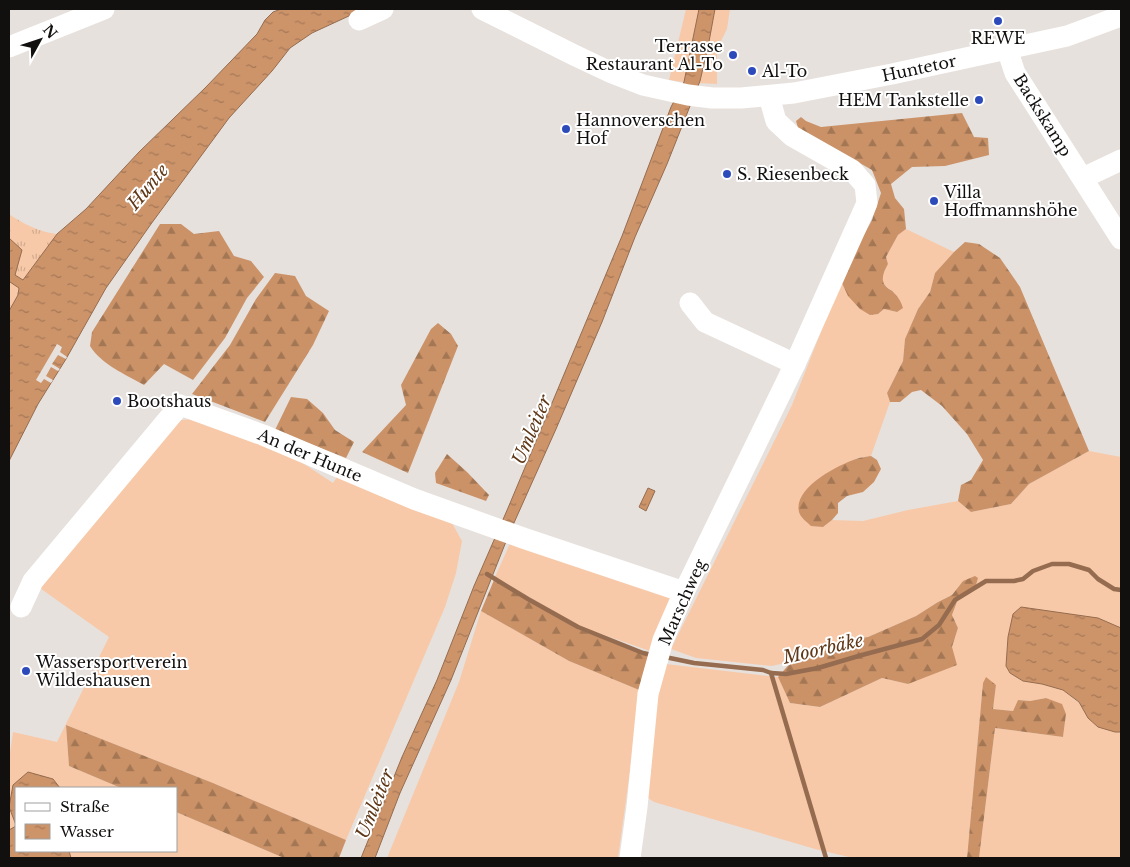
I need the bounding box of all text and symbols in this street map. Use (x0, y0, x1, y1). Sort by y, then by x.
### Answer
north arrow (15, 15, 65, 65)
marker: REWE (992, 15, 1004, 27)
text: N (39, 21, 61, 42)
place label: REWE (971, 28, 1025, 48)
place label: Terrasse Restaurant Al-To (586, 36, 723, 74)
marker: Terrasse Restaurant Al-To (727, 49, 739, 61)
street label: Huntetor (880, 50, 958, 86)
place label: Al-To (761, 61, 807, 81)
marker: Al-To (746, 65, 758, 77)
street label: Backskamp (1010, 70, 1076, 160)
place label: HEM Tankstelle (838, 90, 969, 110)
marker: HEM Tankstelle (973, 94, 985, 106)
place label: Hannoverschen Hof (576, 110, 705, 148)
marker: Hannoverschen Hof (560, 123, 572, 135)
water label: Hunte (122, 160, 173, 215)
place label: S. Riesenbeck (737, 164, 849, 184)
marker: S. Riesenbeck (721, 168, 733, 180)
place label: Villa Hoffmannshöhe (943, 182, 1078, 220)
marker: Villa Hoffmannshöhe (928, 195, 940, 207)
place label: Bootshaus (127, 391, 211, 411)
water label: Umleiter (508, 391, 557, 468)
marker: Bootshaus (111, 395, 123, 407)
street label: An der Hunte (254, 424, 365, 486)
street label: Marschweg (654, 555, 710, 648)
water label: Moorbäke (780, 629, 865, 669)
place label: Wassersportverein Wildeshausen (35, 652, 188, 690)
marker: Wassersportverein Wildeshausen (20, 665, 32, 677)
water label: Umleiter (351, 765, 399, 842)
legend (15, 787, 178, 852)
text: Straße (60, 797, 110, 816)
text: Wasser (59, 822, 115, 841)

